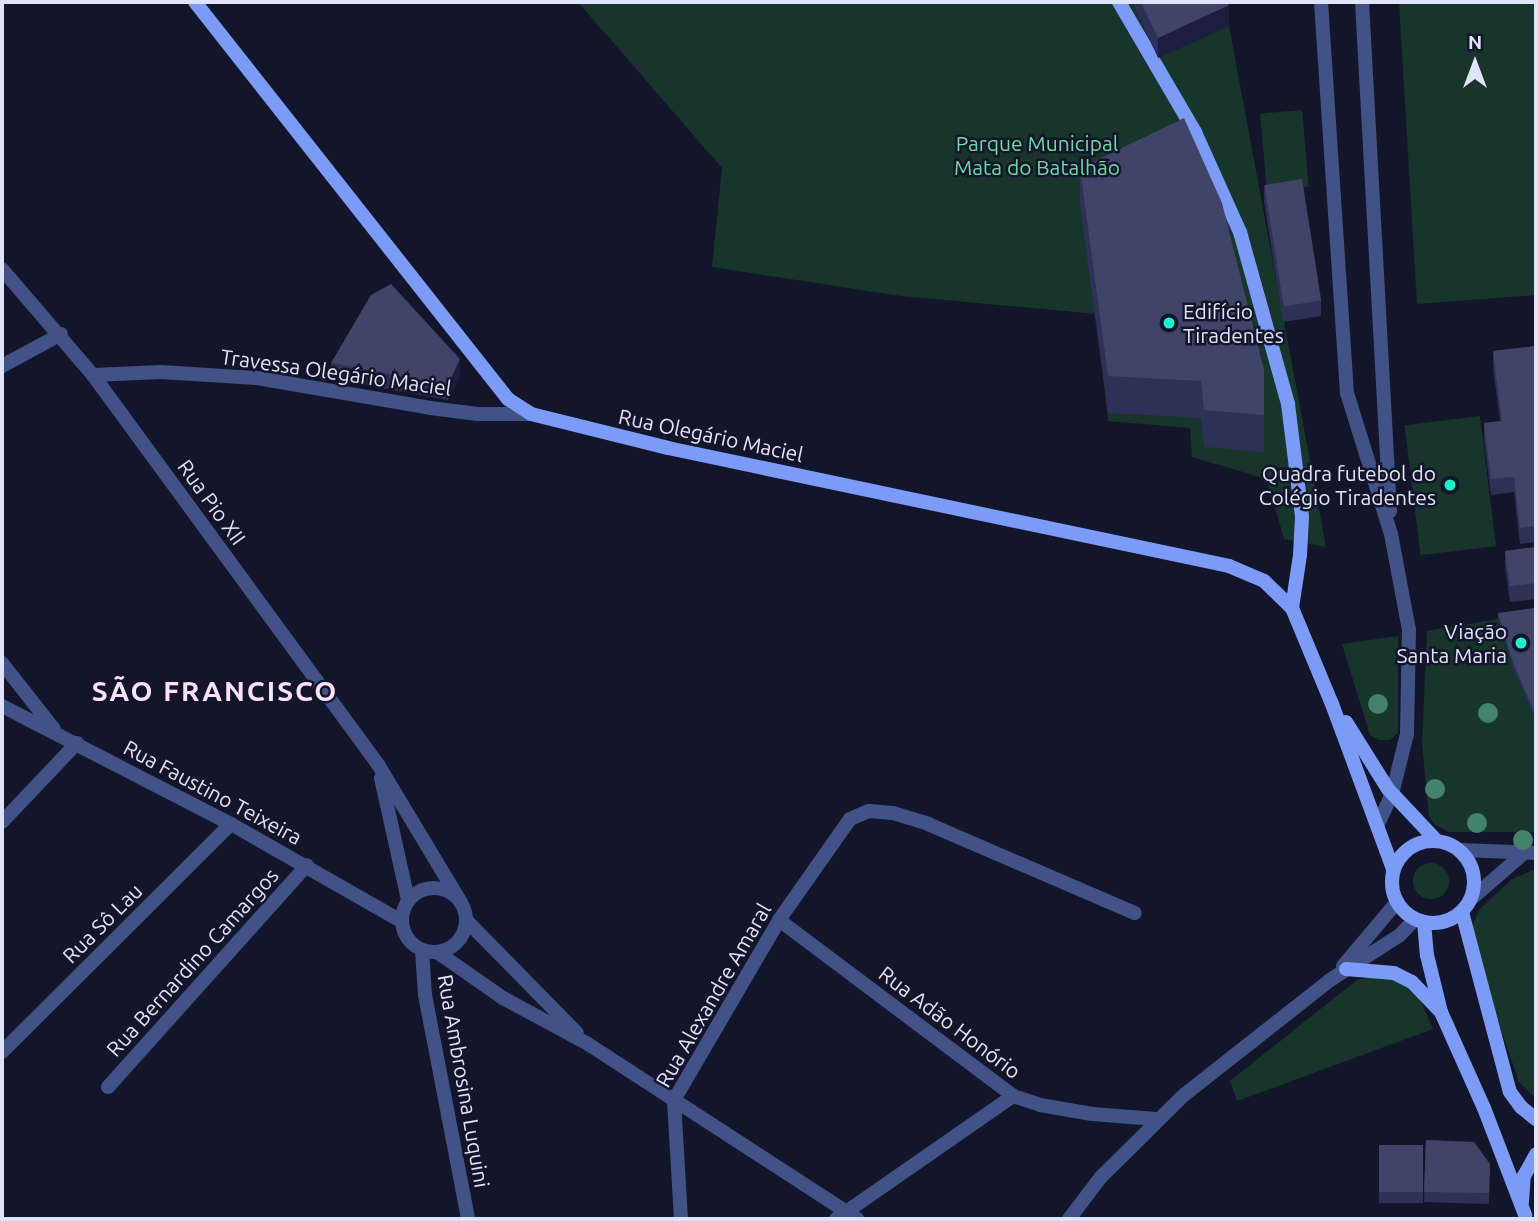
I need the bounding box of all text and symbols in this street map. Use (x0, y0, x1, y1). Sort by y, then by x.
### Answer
north arrow (1440, 28, 1510, 98)
text: N (1468, 31, 1482, 53)
park label: Parque Municipal Mata do Batalhão (954, 130, 1120, 180)
place label: Edifício Tiradentes (1183, 298, 1284, 348)
marker: Edifício Tiradentes (1161, 315, 1177, 331)
street label: Travessa Olegário Maciel (219, 343, 453, 401)
street label: Rua Olegário Maciel (616, 403, 806, 467)
street label: Rua Pio XII (173, 454, 251, 550)
place label: Quadra futebol do Colégio Tiradentes (1259, 460, 1436, 510)
marker: Quadra futebol do Colégio Tiradentes (1442, 477, 1458, 493)
place label: Viação Santa Maria (1396, 618, 1507, 668)
marker: Viação Santa Maria (1513, 635, 1529, 651)
district label: SÃO FRANCISCO (93, 674, 337, 708)
street label: Rua Faustino Teixeira (119, 734, 307, 850)
street label: Rua Bernardino Camargos (101, 863, 283, 1061)
street label: Rua Sô Lau (57, 878, 147, 968)
street label: Rua Alexandre Amaral (650, 899, 776, 1091)
street label: Rua Adão Honório (874, 960, 1026, 1084)
street label: Rua Ambrosina Luquini (433, 972, 495, 1190)

